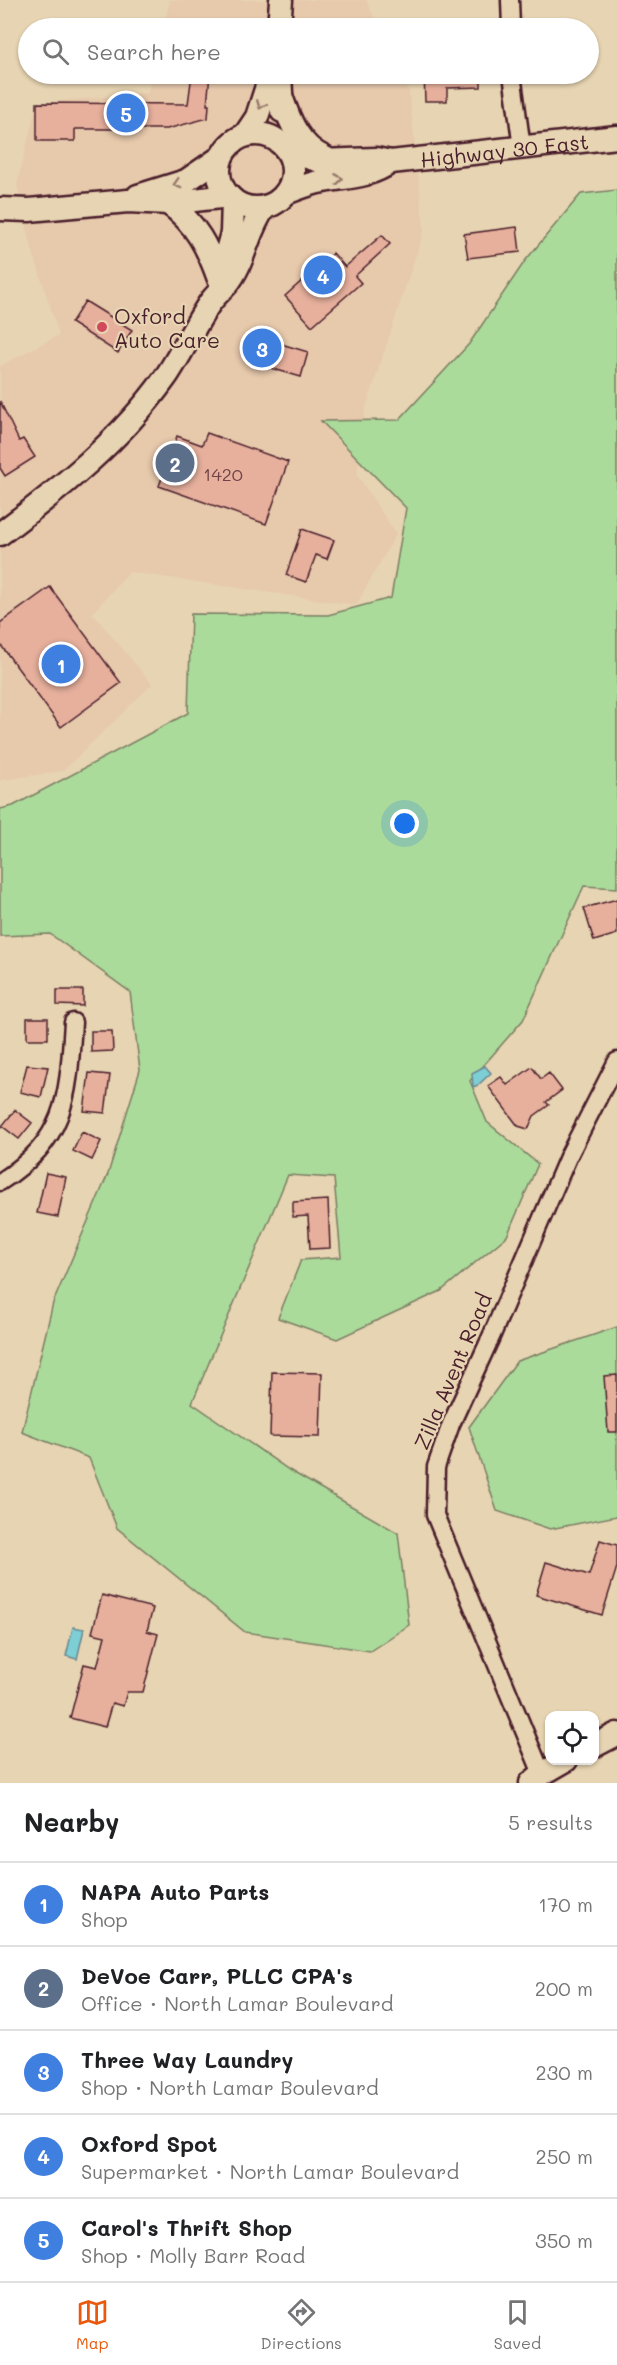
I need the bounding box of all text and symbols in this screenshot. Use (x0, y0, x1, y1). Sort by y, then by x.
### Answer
search box (18, 18, 599, 84)
icon: search (39, 35, 72, 68)
text: Search here (87, 37, 221, 66)
pin: 5 (106, 90, 146, 136)
one-way arrow (256, 99, 268, 110)
street label: Highway 30 East (419, 127, 590, 172)
one-way arrow (335, 173, 344, 186)
one-way arrow (172, 177, 183, 189)
pin: 4 (304, 252, 342, 298)
place label: Oxford Auto Care (114, 302, 220, 353)
marker: Oxford Auto Care (95, 320, 109, 334)
pin: 3 (242, 326, 282, 370)
pin: 2 (156, 440, 195, 486)
house number: 1420 (203, 462, 243, 486)
pin: 1 (42, 642, 80, 686)
your location (390, 809, 419, 838)
street label: Zilla Avent Road (407, 1289, 497, 1453)
map controls (545, 1711, 599, 1765)
button: locate (545, 1711, 599, 1765)
text: Nearby (24, 1805, 119, 1839)
text: 5 results (508, 1809, 593, 1835)
text: NAPA Auto Parts (81, 1877, 269, 1906)
text: 1 (39, 1891, 48, 1917)
text: 170 m (538, 1891, 593, 1917)
text: Shop (81, 1906, 128, 1932)
text: DeVoe Carr, PLLC CPA's (81, 1961, 353, 1990)
text: 2 (38, 1975, 49, 2001)
text: 200 m (535, 1975, 593, 2001)
text: Office · North Lamar Boulevard (81, 1990, 394, 2016)
text: Three Way Laundry (81, 2045, 293, 2074)
text: 3 (38, 2059, 50, 2085)
text: 230 m (535, 2059, 593, 2085)
text: Shop · North Lamar Boulevard (81, 2074, 379, 2100)
text: Oxford Spot (81, 2129, 217, 2158)
text: 4 (37, 2143, 50, 2169)
text: 250 m (536, 2143, 593, 2169)
text: Supermarket · North Lamar Boulevard (81, 2158, 459, 2184)
text: Carol's Thrift Shop (81, 2213, 292, 2242)
text: 5 (38, 2227, 49, 2253)
text: 350 m (535, 2227, 593, 2253)
text: Shop · Molly Barr Road (81, 2242, 305, 2268)
tab: Map (76, 2296, 109, 2353)
tab: Directions (261, 2296, 342, 2353)
tab: Saved (494, 2296, 541, 2353)

